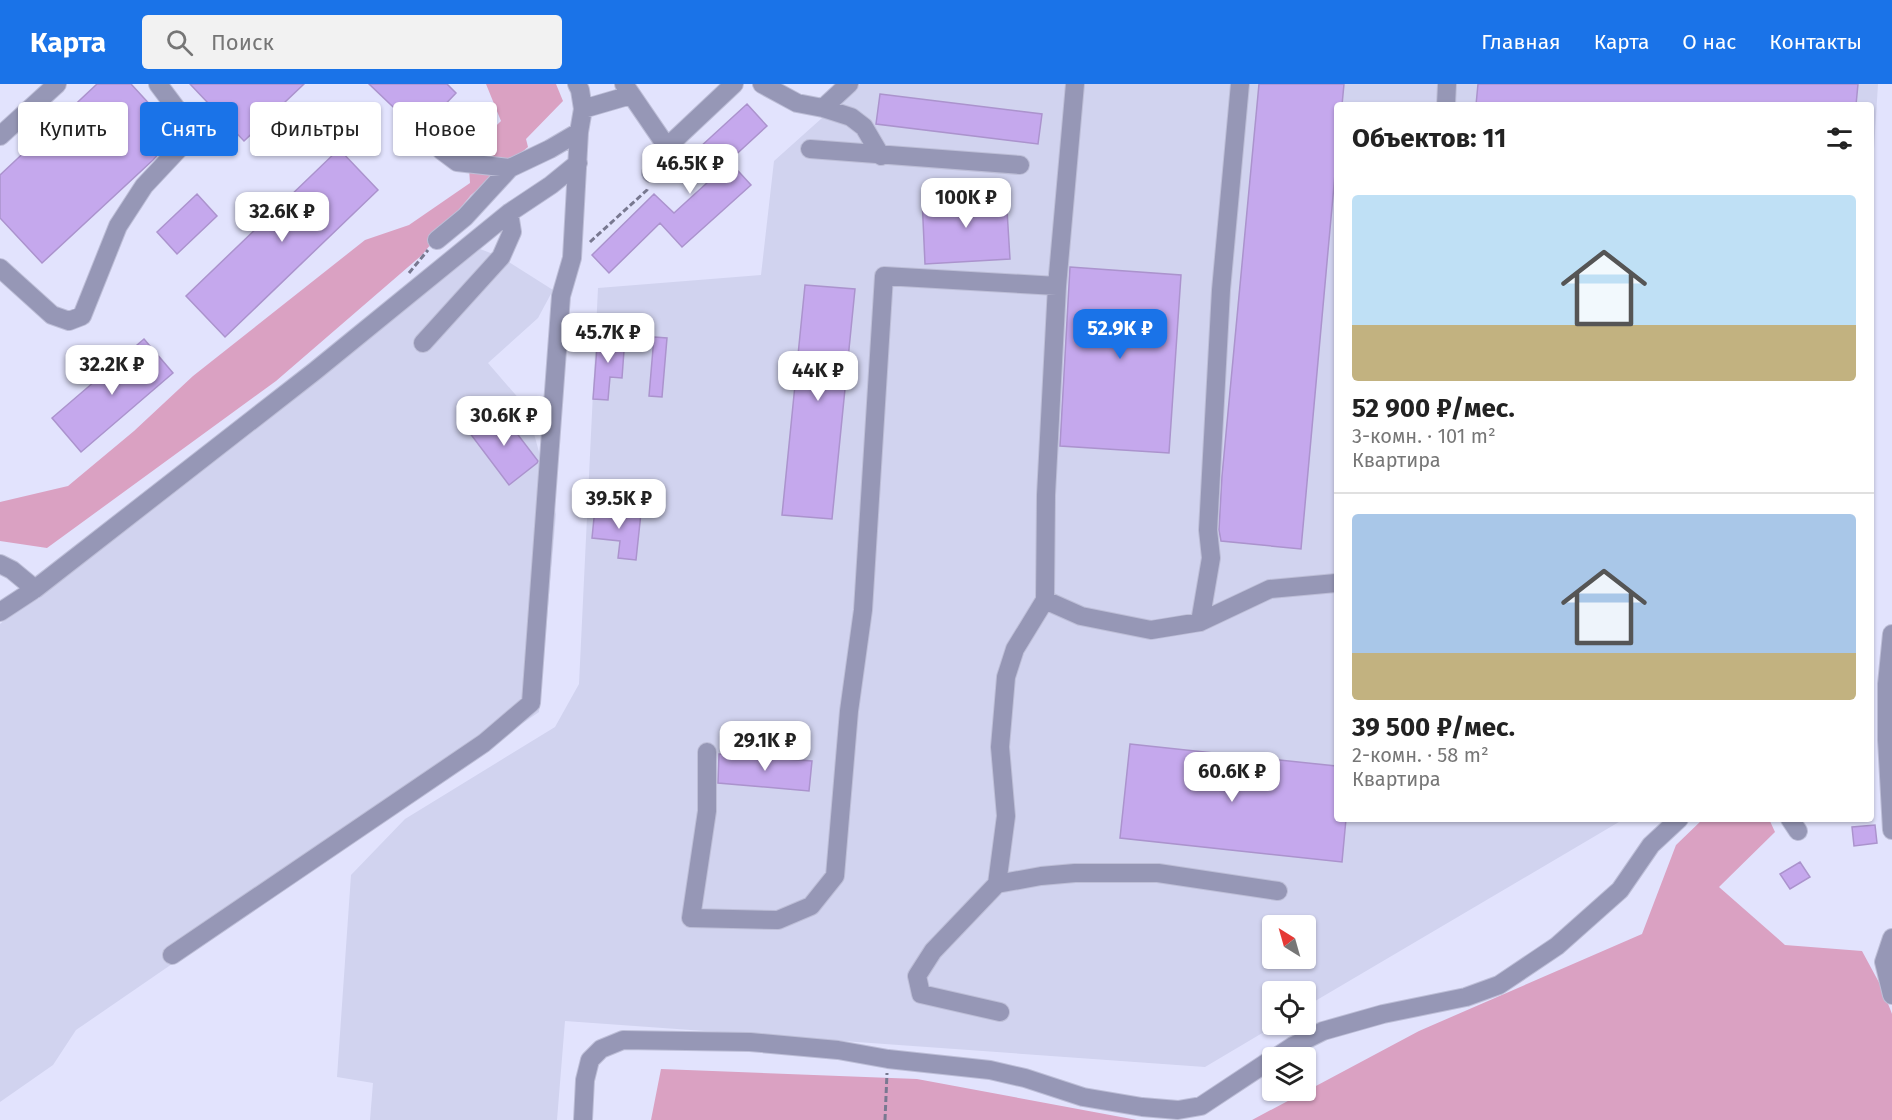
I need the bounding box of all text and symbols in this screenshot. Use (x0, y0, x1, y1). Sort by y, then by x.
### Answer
search box (142, 15, 562, 69)
text: Карта (30, 26, 106, 59)
icon: search (163, 26, 196, 59)
text: Поиск (211, 29, 274, 56)
text: Главная (1481, 29, 1561, 55)
text: Карта (1594, 29, 1649, 55)
text: О нас (1682, 29, 1736, 55)
text: Контакты (1769, 29, 1862, 55)
chip: Купить (18, 102, 128, 156)
chip: Снять (140, 102, 238, 156)
chip: Фильтры (250, 102, 381, 156)
chip: Новое (393, 102, 497, 156)
icon: filters (1823, 122, 1856, 155)
text: Объектов: 11 (1352, 123, 1506, 154)
pin: 46.5K ₽ (635, 144, 745, 195)
text: 46.5K ₽ (656, 151, 724, 175)
pin: 100K ₽ (917, 178, 1015, 229)
text: 100K ₽ (935, 185, 997, 209)
pin: 32.6K ₽ (227, 192, 337, 243)
text: 32.6K ₽ (249, 199, 315, 223)
icon: home (1550, 234, 1658, 342)
pin: 52.9K ₽ (1065, 309, 1175, 360)
pin: 45.7K ₽ (553, 313, 663, 364)
text: 52.9K ₽ (1087, 316, 1153, 340)
text: 45.7K ₽ (575, 320, 641, 344)
pin: 32.2K ₽ (57, 345, 167, 396)
pin: 44K ₽ (776, 351, 860, 402)
text: 32.2K ₽ (80, 352, 144, 376)
text: 44K ₽ (792, 358, 844, 382)
text: 52 900 ₽/мес. (1352, 393, 1515, 424)
pin: 30.6K ₽ (449, 396, 559, 447)
text: 30.6K ₽ (470, 403, 538, 427)
text: 3-комн. · 101 m² (1352, 424, 1496, 448)
text: Квартира (1352, 448, 1441, 472)
pin: 39.5K ₽ (564, 479, 674, 530)
text: 39.5K ₽ (586, 486, 652, 510)
icon: home (1550, 553, 1658, 661)
text: 39 500 ₽/мес. (1352, 712, 1515, 743)
pin: 29.1K ₽ (710, 721, 820, 772)
text: 29.1K ₽ (734, 728, 796, 752)
text: 2-комн. · 58 m² (1352, 743, 1489, 767)
pin: 60.6K ₽ (1177, 752, 1287, 803)
text: 60.6K ₽ (1198, 759, 1266, 783)
text: Квартира (1352, 767, 1441, 791)
north arrow (1262, 915, 1316, 969)
map controls (1262, 915, 1316, 1101)
button: locate (1262, 981, 1316, 1035)
button: layers (1262, 1047, 1316, 1101)

